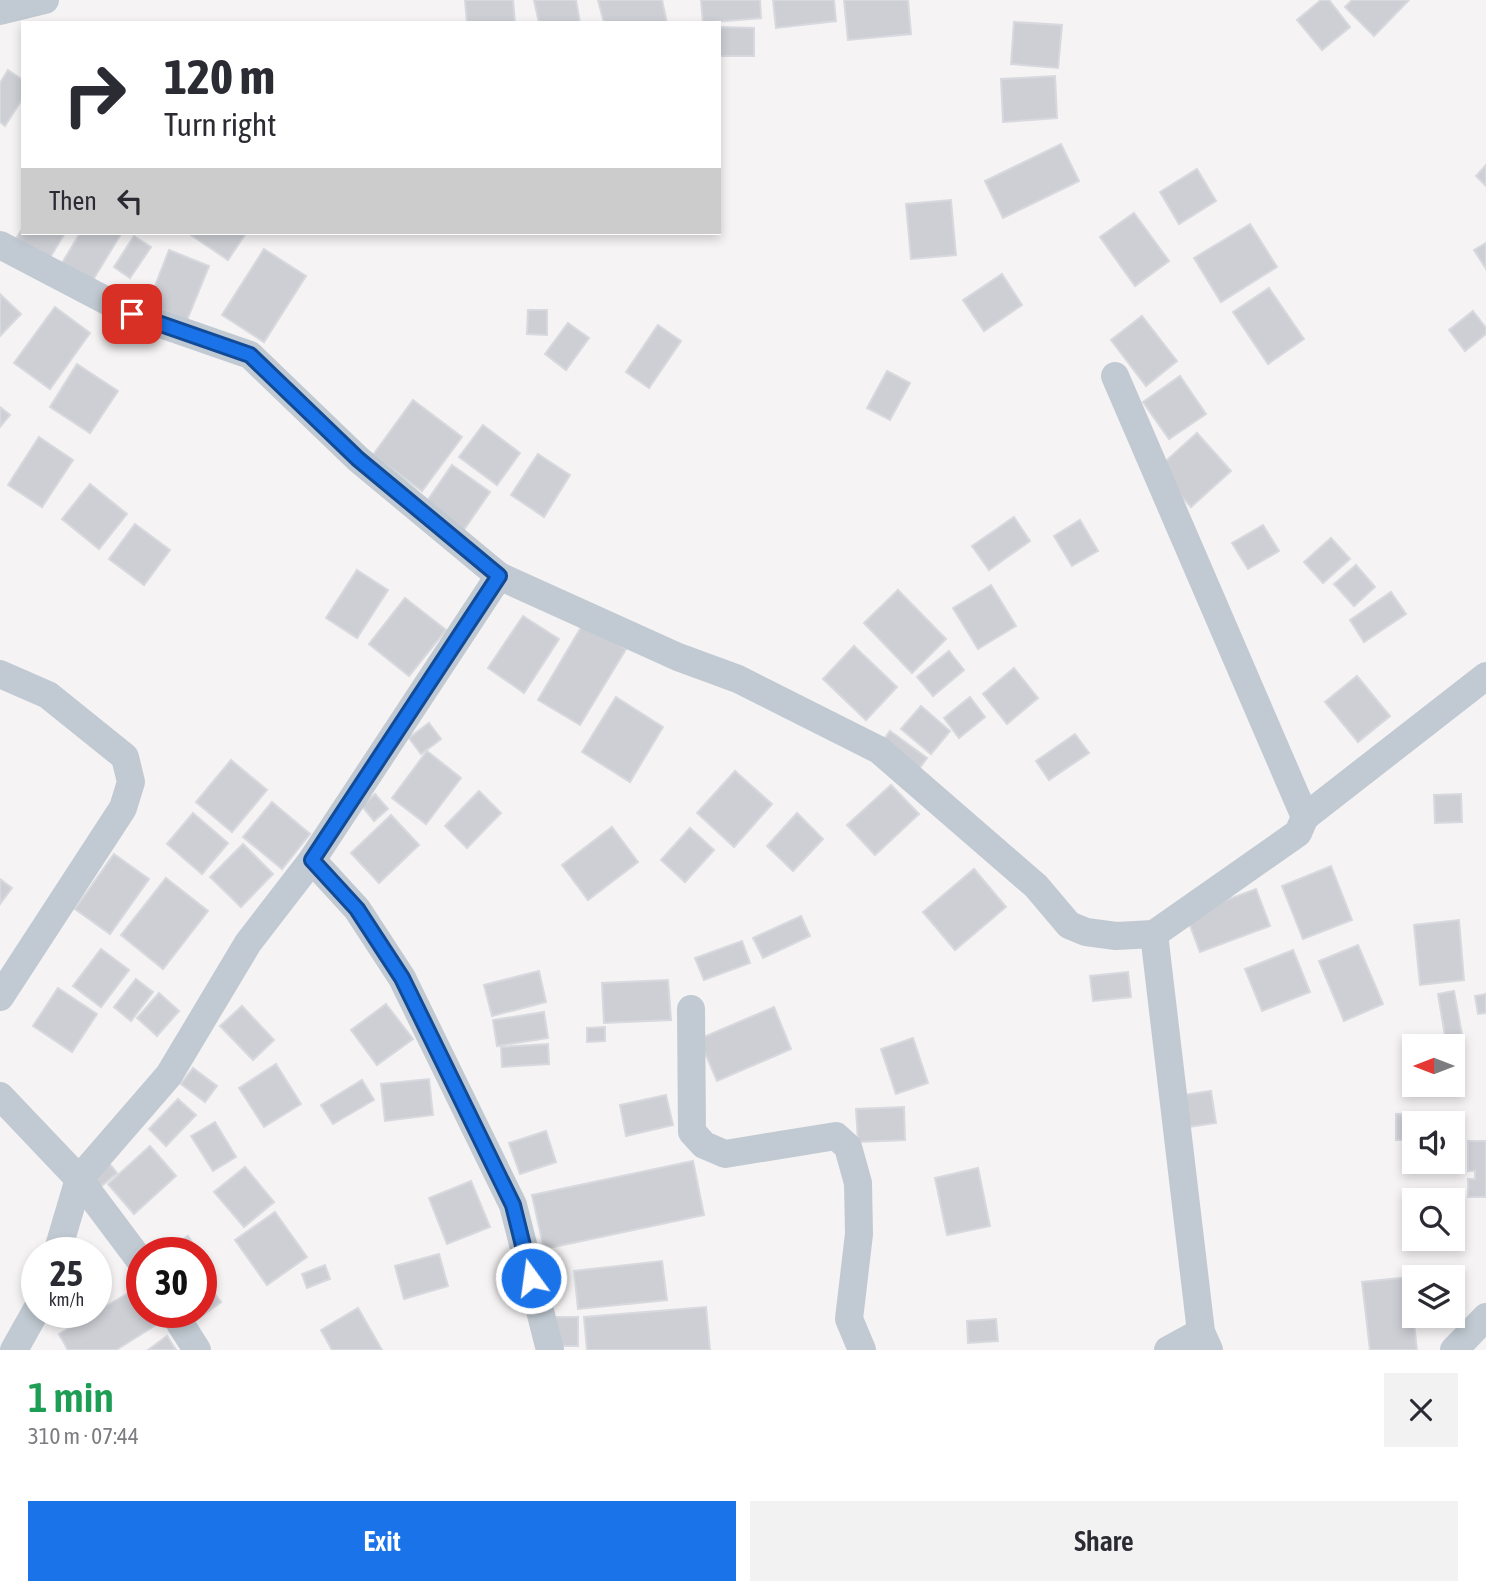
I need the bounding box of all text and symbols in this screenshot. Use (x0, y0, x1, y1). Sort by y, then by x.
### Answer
text: 120 m (164, 48, 275, 104)
icon: right (49, 49, 140, 140)
text: Turn right (164, 106, 277, 143)
icon: left (111, 182, 149, 220)
text: Then (49, 186, 97, 216)
pin (102, 284, 162, 344)
icon: arrive (113, 295, 151, 333)
north arrow (1402, 1034, 1465, 1097)
map controls (1402, 1034, 1465, 1328)
button: sound (1402, 1111, 1465, 1174)
button: search (1402, 1188, 1465, 1251)
speed limit sign: 30 (126, 1237, 217, 1328)
position arrow (494, 1241, 568, 1315)
text: 25 (50, 1253, 83, 1293)
button: layers (1402, 1265, 1465, 1328)
text: km/h (49, 1289, 84, 1310)
text: 1 min (28, 1373, 114, 1421)
button: close (1384, 1373, 1458, 1447)
text: 310 m · 07:44 (28, 1423, 139, 1449)
button: Exit (28, 1501, 736, 1581)
button: Share (750, 1501, 1458, 1581)

